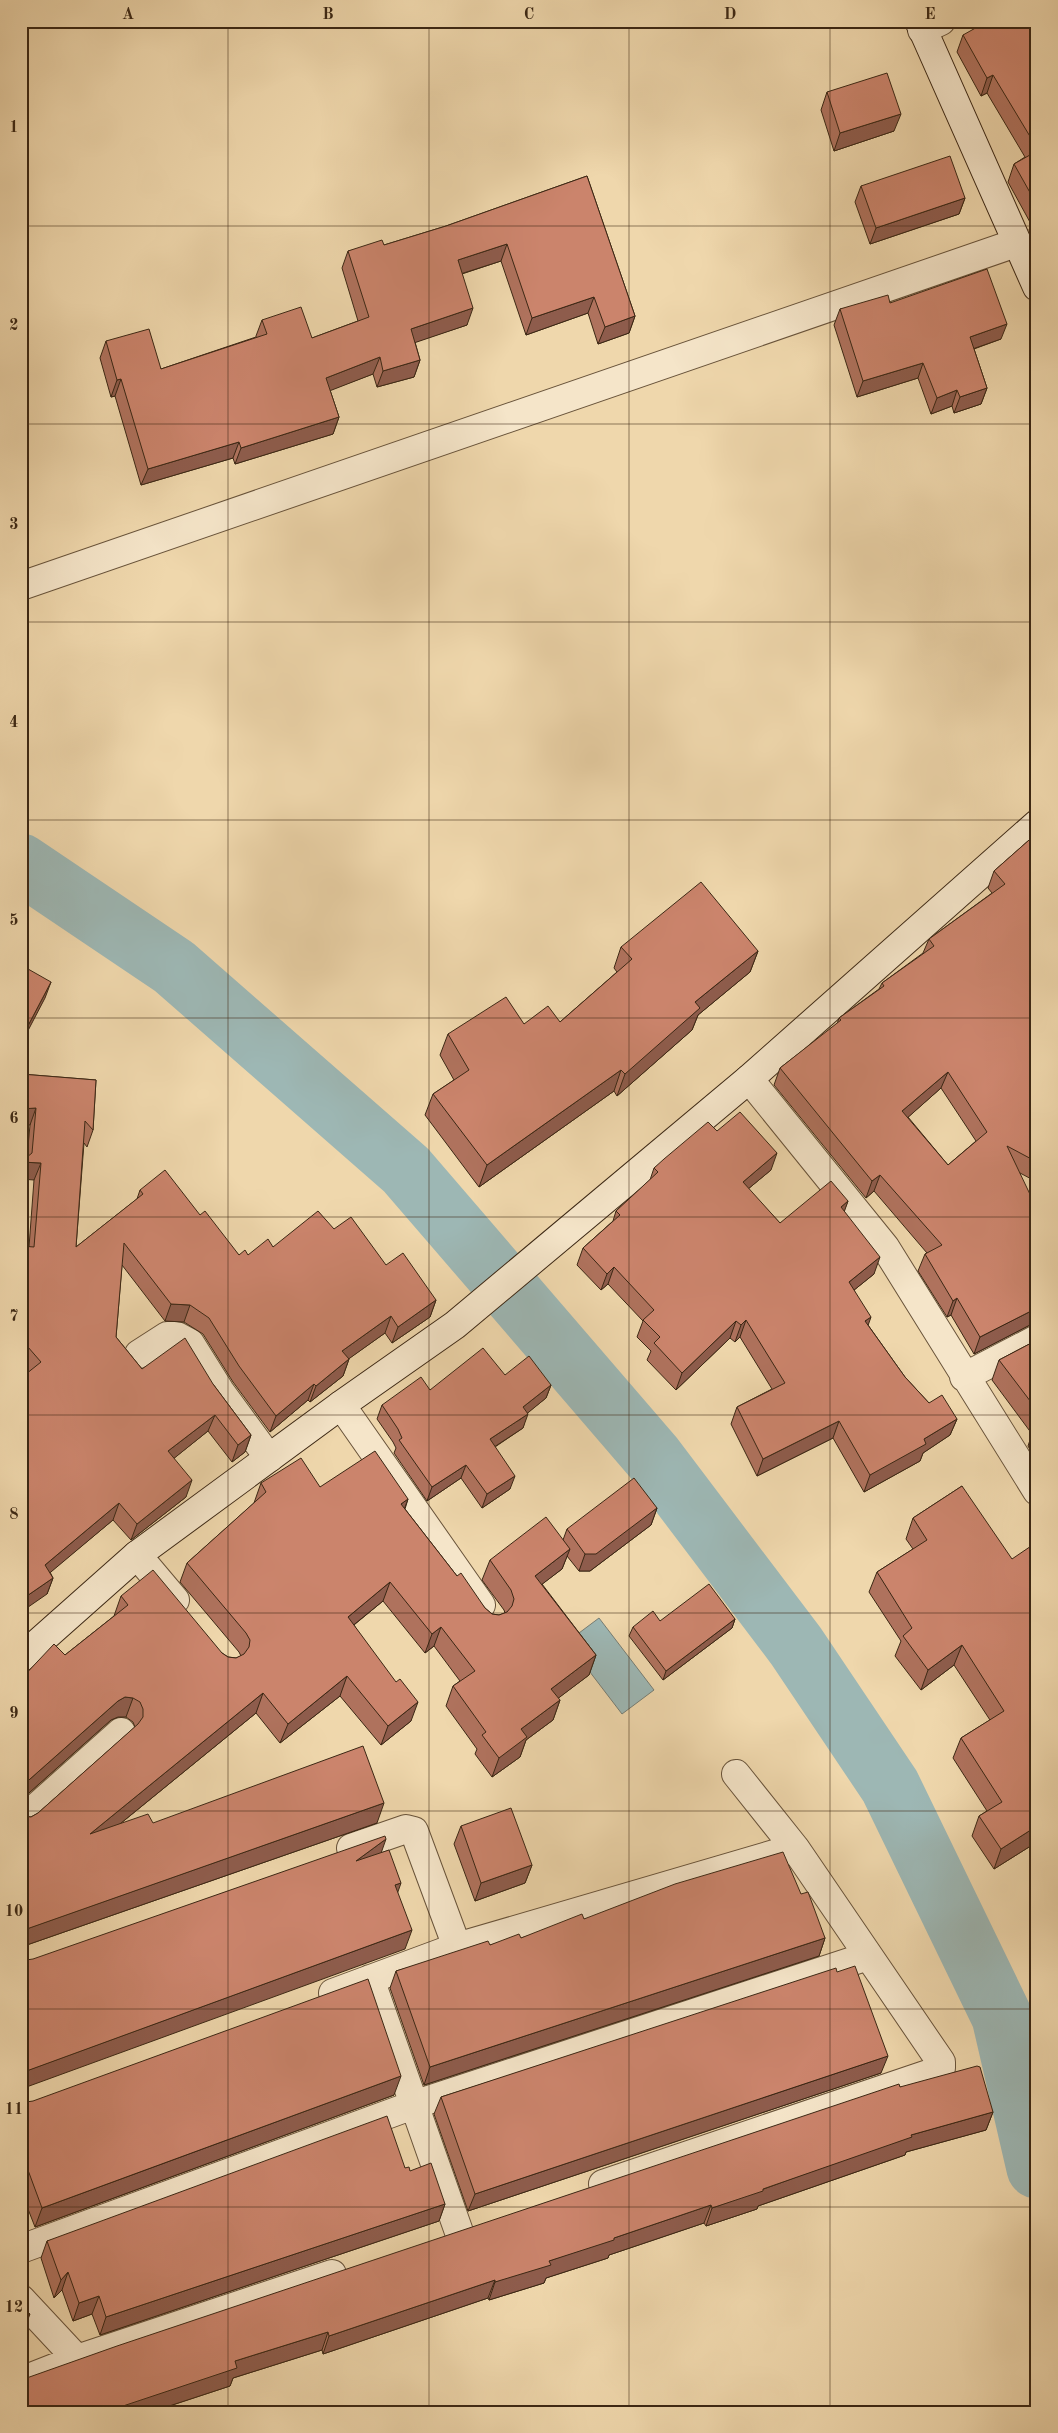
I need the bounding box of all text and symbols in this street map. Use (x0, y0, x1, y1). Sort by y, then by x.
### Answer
text: A (122, 7, 134, 23)
text: B (322, 7, 334, 23)
text: C (524, 7, 534, 23)
text: D (724, 7, 736, 23)
text: E (924, 7, 936, 23)
text: 1 (9, 120, 19, 136)
text: 2 (9, 318, 19, 334)
text: 3 (9, 517, 19, 533)
text: 4 (9, 715, 19, 731)
text: 5 (9, 913, 19, 929)
text: 6 (9, 1111, 19, 1127)
text: 7 (9, 1309, 19, 1325)
text: 8 (9, 1507, 19, 1523)
text: 9 (9, 1706, 19, 1722)
text: 10 (5, 1904, 23, 1920)
text: 11 (5, 2102, 23, 2118)
text: 12 (5, 2300, 23, 2316)

